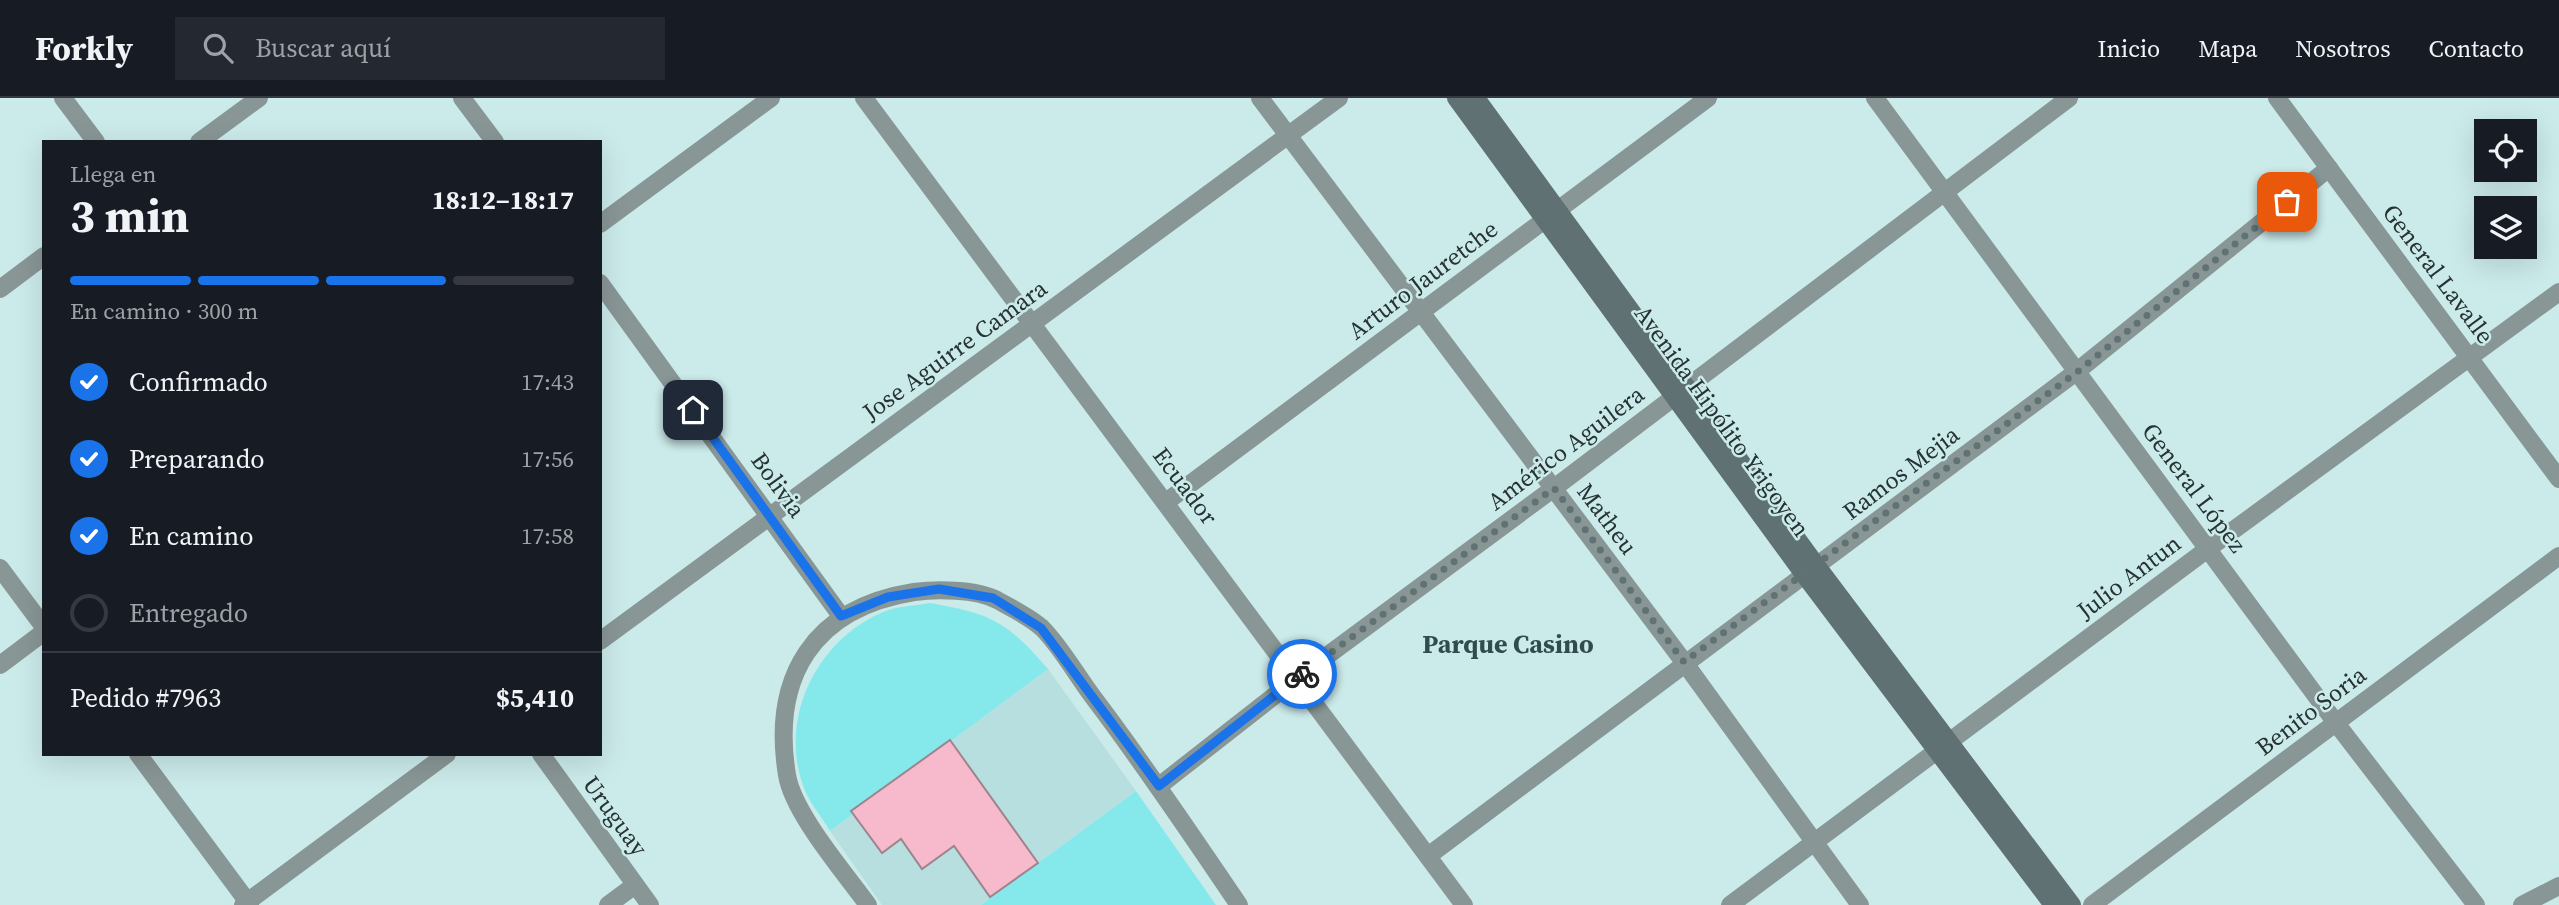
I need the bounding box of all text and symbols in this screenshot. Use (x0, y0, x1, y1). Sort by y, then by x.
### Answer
search box (175, 17, 665, 80)
text: Forkly (35, 26, 133, 71)
icon: search (199, 29, 237, 67)
text: Buscar aquí (255, 30, 391, 66)
text: Inicio (2098, 32, 2160, 65)
text: Mapa (2198, 32, 2257, 65)
text: Nosotros (2295, 32, 2391, 65)
text: Contacto (2429, 32, 2524, 65)
map controls (2474, 119, 2537, 259)
button: locate (2474, 119, 2537, 182)
text: Llega en (70, 158, 156, 190)
pin (2257, 172, 2317, 232)
text: 18:12–18:17 (432, 182, 574, 218)
icon: bag (2268, 183, 2306, 221)
text: 3 min (70, 184, 189, 247)
button: layers (2474, 196, 2537, 259)
street label: General Lavalle (2375, 197, 2502, 350)
street label: Arturo Jauretche (1341, 212, 1504, 347)
street label: Jose Aguirre Camara (855, 271, 1054, 428)
text: En camino · 300 m (70, 295, 258, 327)
street label: Avenida Hipólito Yrigoyen (1627, 298, 1818, 543)
icon: check (70, 363, 108, 401)
text: Confirmado (129, 364, 268, 400)
text: 17:43 (521, 366, 574, 398)
street label: Américo Aguilera (1480, 377, 1652, 518)
pin (663, 380, 723, 440)
icon: home (674, 391, 712, 429)
street label: General López (2135, 416, 2254, 559)
street label: Ramos Mejia (1836, 417, 1966, 527)
icon: check (70, 440, 108, 478)
street label: Ecuador (1145, 440, 1225, 531)
text: Preparando (129, 441, 265, 477)
text: 17:56 (521, 443, 574, 475)
street label: Bolivia (743, 445, 814, 525)
street label: Matheu (1570, 476, 1645, 561)
icon: check (70, 517, 108, 555)
text: En camino (129, 518, 254, 554)
text: 17:58 (521, 520, 574, 552)
street label: Julio Antun (2069, 527, 2187, 627)
text: Entregado (129, 595, 248, 631)
district label: Parque Casino (1422, 626, 1594, 662)
courier (1267, 639, 1337, 709)
icon: bike (1283, 655, 1321, 693)
street label: Benito Soria (2249, 658, 2373, 763)
text: Pedido #7963 (70, 680, 221, 716)
text: $5,410 (496, 680, 574, 716)
street label: Uruguay (575, 769, 656, 863)

